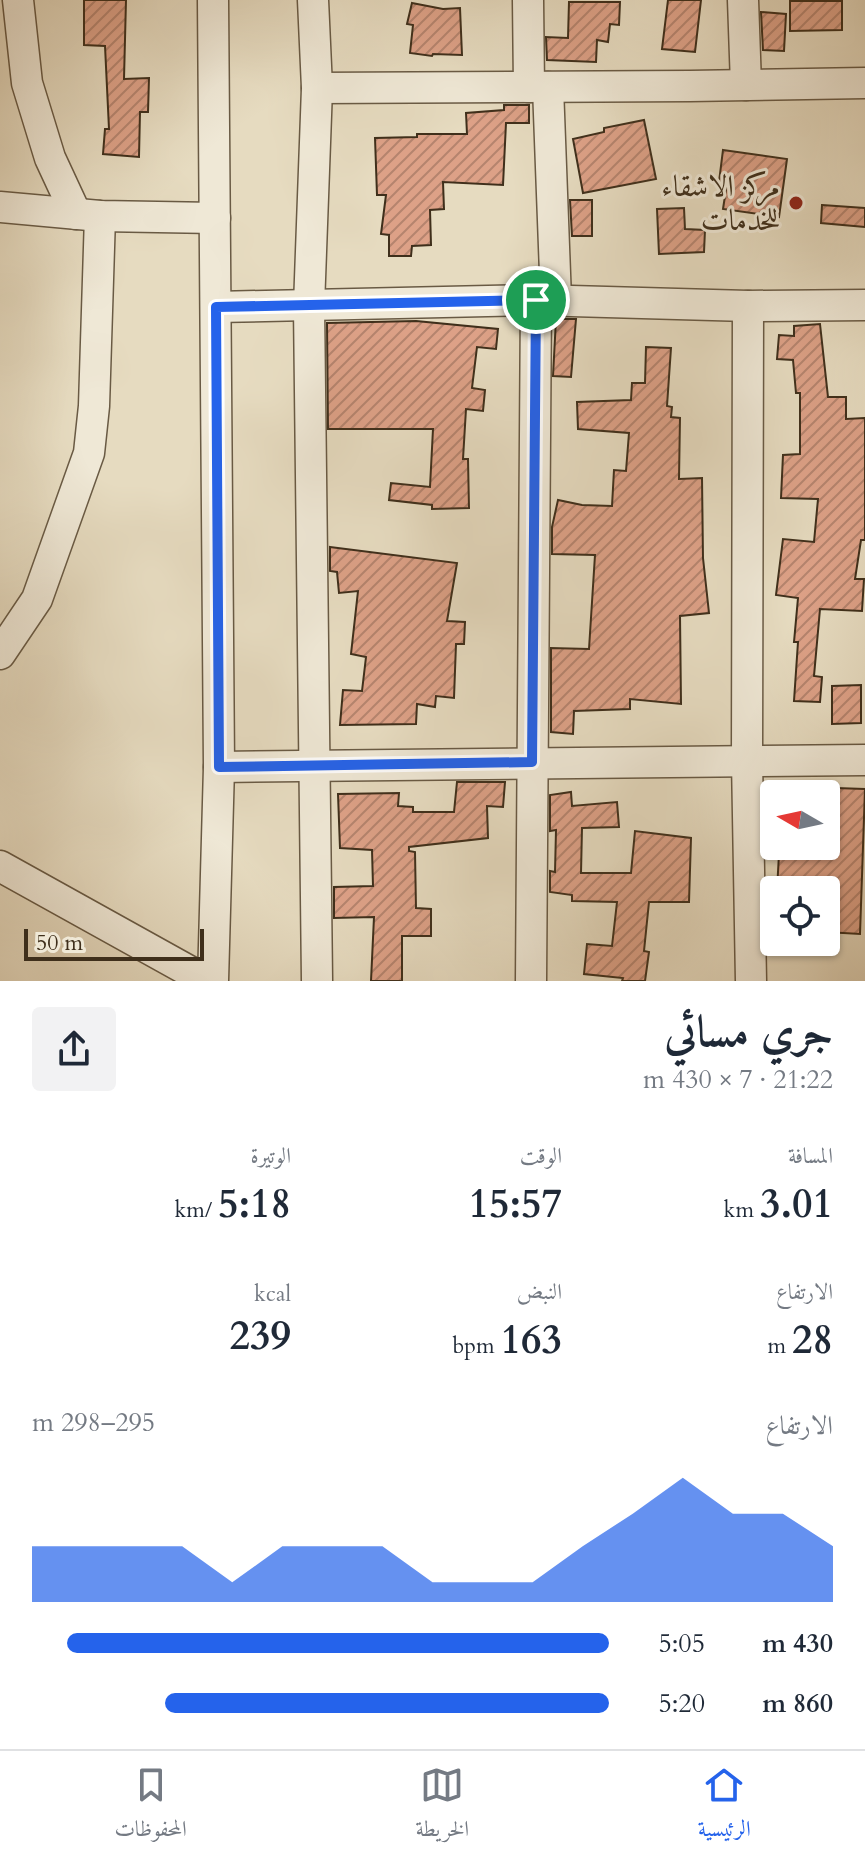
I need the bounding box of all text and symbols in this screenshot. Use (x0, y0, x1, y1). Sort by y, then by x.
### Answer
place label: مركز الاشقاء للخدمات (661, 166, 780, 241)
marker: مركز الاشقاء للخدمات (787, 194, 805, 212)
pin (502, 266, 570, 334)
icon: arrive (514, 278, 558, 322)
north arrow (760, 780, 840, 860)
map controls (760, 780, 840, 956)
button: locate (760, 876, 840, 956)
scale bar (24, 925, 204, 961)
text: 50 m (36, 928, 83, 958)
text: جري مسائي (664, 1002, 833, 1062)
button: share (32, 1007, 116, 1091)
text: 21:22 · 7 × 430 m (643, 1062, 833, 1097)
text: الوتيرة (250, 1141, 291, 1171)
text: الوقت (520, 1141, 562, 1171)
text: المسافة (788, 1141, 833, 1171)
text: 5:18 (218, 1177, 291, 1232)
text: 15:57 (468, 1177, 562, 1232)
text: 3.01 (760, 1177, 833, 1232)
text: /km (174, 1195, 218, 1225)
text: km (724, 1195, 760, 1225)
text: النبض (517, 1277, 562, 1307)
text: الارتفاع (776, 1277, 833, 1307)
text: kcal (254, 1279, 291, 1309)
text: 239 (230, 1309, 291, 1364)
text: 163 (501, 1313, 562, 1368)
text: 28 (792, 1313, 833, 1368)
text: bpm (452, 1331, 501, 1361)
text: m (767, 1331, 792, 1361)
text: 295–298 m (32, 1405, 155, 1440)
text: الارتفاع (766, 1408, 833, 1443)
text: 5:05 (658, 1626, 705, 1661)
text: 430 m (762, 1626, 833, 1661)
text: 5:20 (658, 1686, 705, 1721)
text: 860 m (762, 1686, 833, 1721)
tab: المحفوظات (114, 1763, 187, 1850)
tab: الخريطة (416, 1763, 469, 1850)
tab: الرئيسية (698, 1763, 751, 1850)

